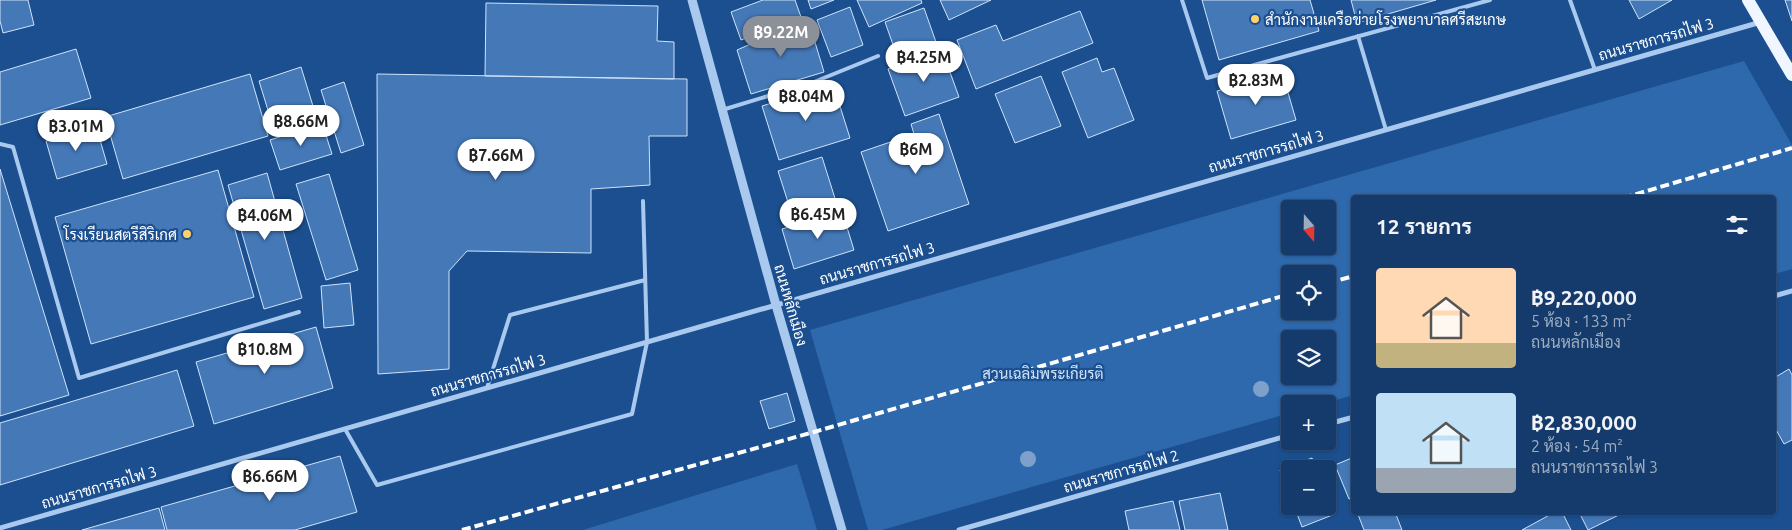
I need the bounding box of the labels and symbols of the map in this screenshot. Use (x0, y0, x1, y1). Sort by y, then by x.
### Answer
place label: สำนักงานเครือข่ายโรงพยาบาลศรีสะเกษ (1265, 10, 1507, 28)
marker: สำนักงานเครือข่ายโรงพยาบาลศรีสะเกษ (1249, 13, 1261, 25)
street label: ถนนราชการรถไฟ 3 (1596, 13, 1716, 64)
pin: ฿9.22M (740, 15, 822, 58)
pin: ฿4.25M (883, 41, 965, 83)
pin: ฿2.83M (1215, 64, 1297, 106)
pin: ฿8.04M (765, 80, 847, 122)
pin: ฿8.66M (260, 104, 342, 147)
pin: ฿3.01M (35, 110, 117, 152)
street label: ถนนราชการรถไฟ 3 (1206, 125, 1326, 176)
pin: ฿6M (892, 132, 940, 175)
pin: ฿7.66M (455, 138, 537, 181)
pin: ฿4.06M (224, 198, 306, 241)
pin: ฿6.45M (777, 198, 859, 240)
north arrow (1281, 200, 1336, 255)
place label: โรงเรียนสตรีสิริเกศ (63, 225, 177, 243)
marker: โรงเรียนสตรีสิริเกศ (181, 228, 193, 240)
street label: ถนนราชการรถไฟ 3 (817, 237, 937, 288)
street label: ถนนหลักเมือง (771, 262, 812, 348)
pin: ฿10.8M (224, 332, 306, 375)
street label: ถนนราชการรถไฟ 3 (428, 349, 548, 400)
park label: สวนเฉลิมพระเกียรติ (982, 364, 1104, 382)
street label: ถนนราชการรถไฟ 2 (1061, 445, 1181, 496)
pin: ฿6.66M (229, 460, 311, 502)
street label: ถนนราชการรถไฟ 3 (39, 461, 159, 512)

